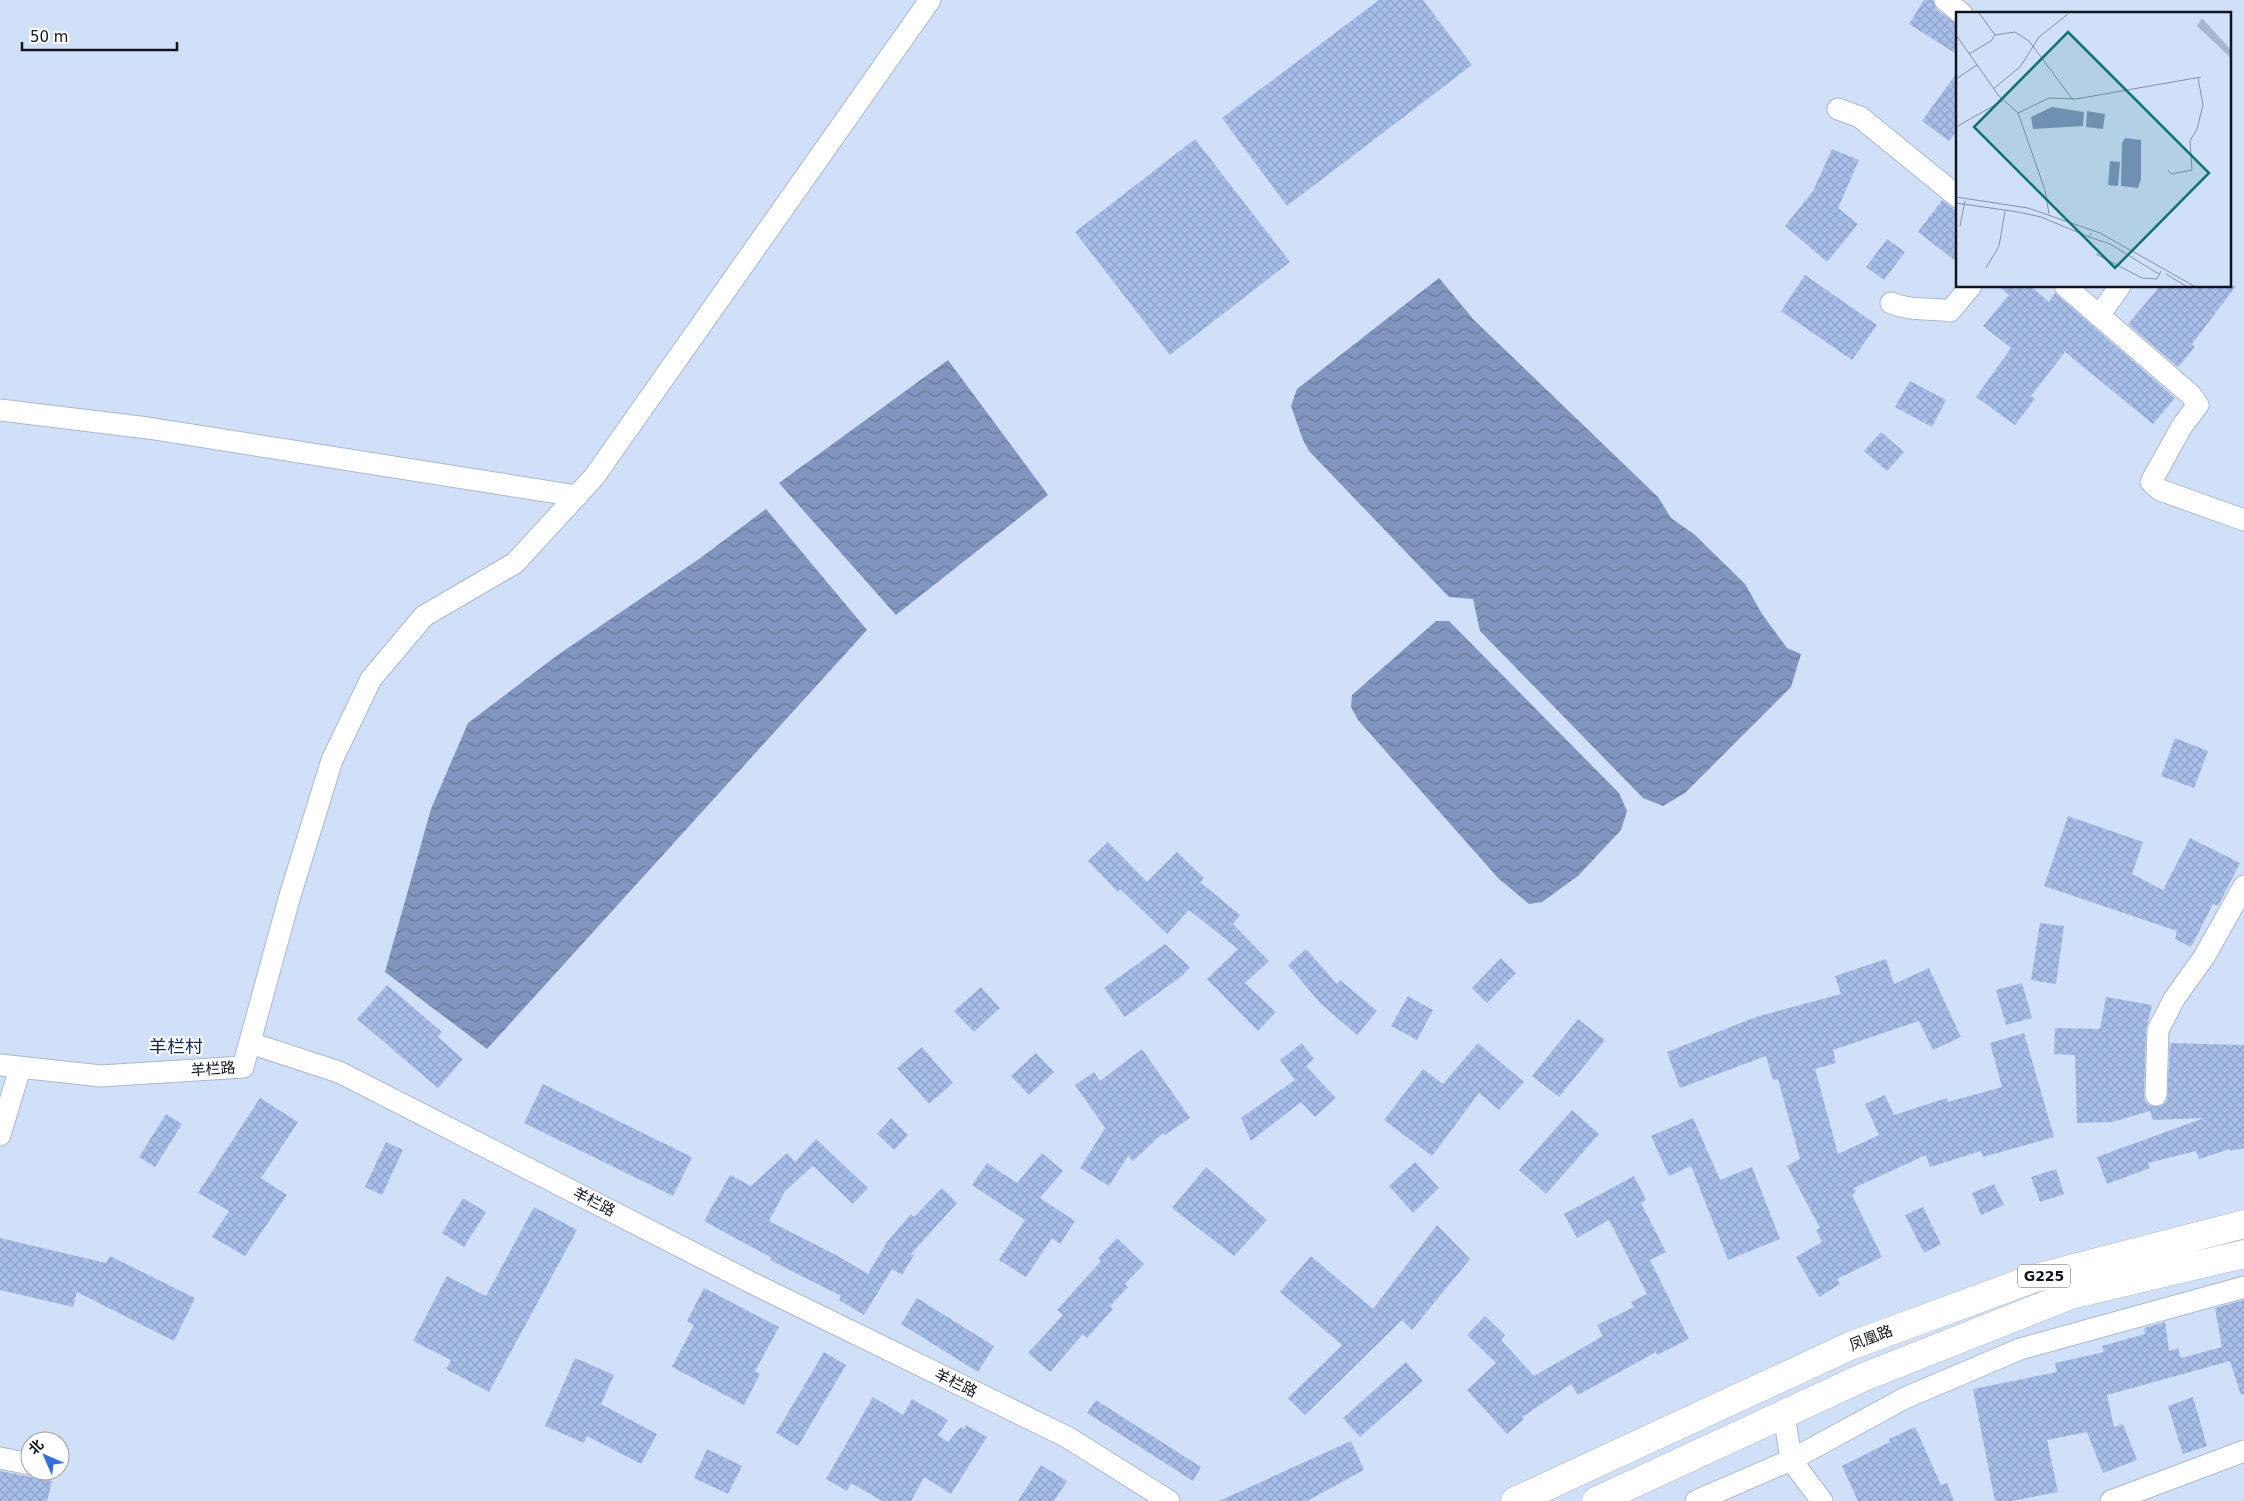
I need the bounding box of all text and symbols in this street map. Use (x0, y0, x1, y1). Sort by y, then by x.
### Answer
inset map (1956, 12, 2232, 288)
scale bar (22, 20, 178, 52)
text: 50 m (30, 28, 68, 46)
district label: 羊栏村 (149, 1036, 203, 1057)
street label: 羊栏路 (190, 1058, 236, 1080)
street label: 羊栏路 (570, 1184, 618, 1220)
road number: G225 (2018, 1264, 2070, 1288)
street label: 凤凰路 (1847, 1322, 1895, 1354)
street label: 羊栏路 (932, 1365, 980, 1401)
north arrow (20, 1431, 70, 1481)
text: 北 (25, 1436, 46, 1457)

